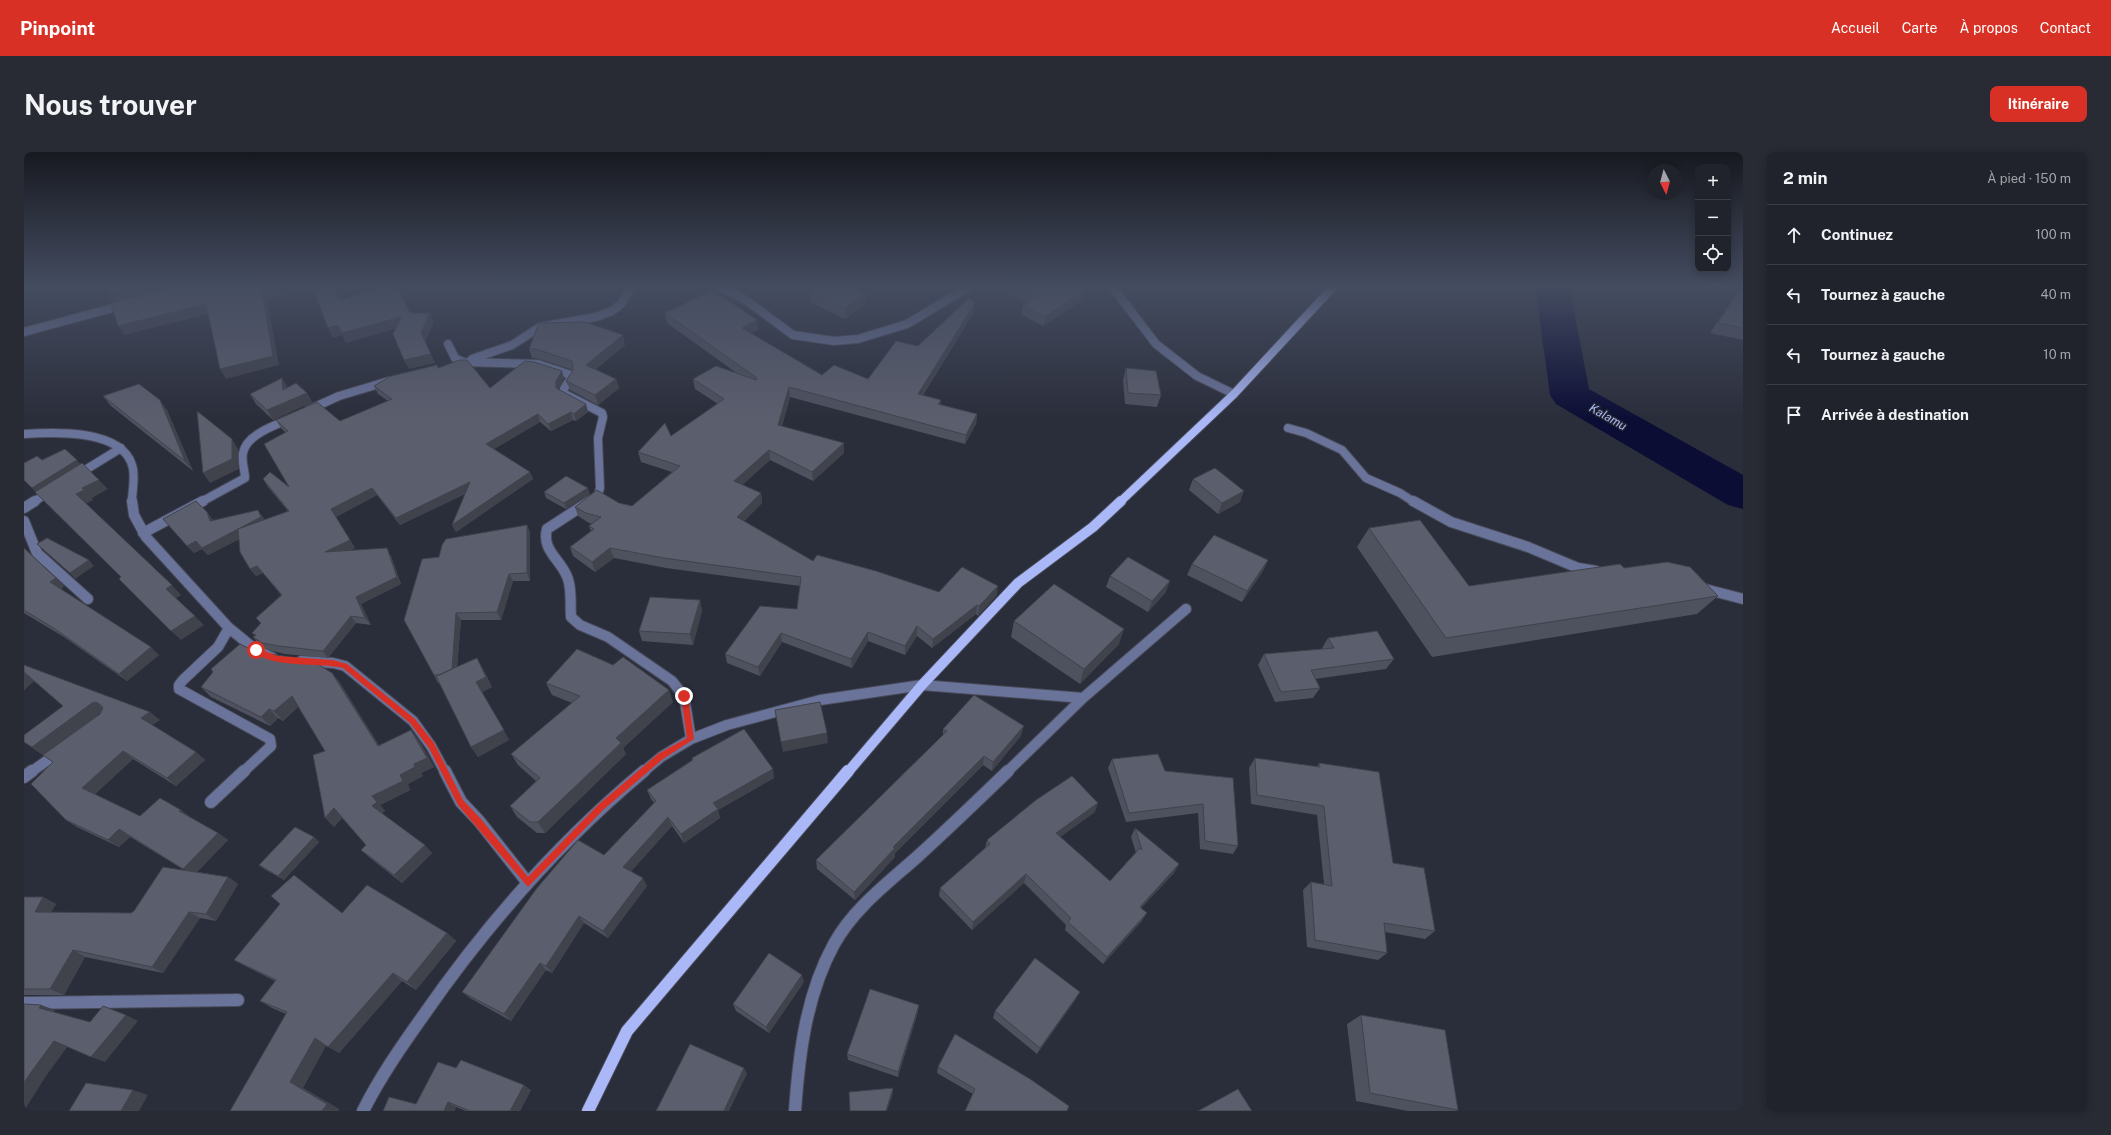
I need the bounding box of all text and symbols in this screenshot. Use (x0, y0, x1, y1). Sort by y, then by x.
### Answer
text: Pinpoint (20, 17, 95, 39)
text: Accueil (1831, 20, 1880, 36)
text: Carte (1902, 20, 1938, 36)
text: À propos (1960, 20, 2018, 36)
text: Contact (2040, 20, 2091, 36)
button: Itinéraire (1990, 86, 2087, 122)
text: Nous trouver (24, 88, 197, 121)
north arrow (1647, 164, 1683, 200)
map controls (1695, 164, 1731, 272)
button: + (1695, 164, 1731, 200)
text: 2 min (1783, 168, 1828, 188)
text: À pied · 150 m (1987, 171, 2071, 186)
button: − (1695, 200, 1731, 236)
icon: ahead (1783, 224, 1805, 246)
text: Continuez (1821, 226, 1893, 243)
text: 100 m (2035, 227, 2071, 242)
button: locate (1695, 236, 1731, 272)
icon: left (1783, 284, 1805, 306)
text: Tournez à gauche (1821, 286, 1945, 303)
text: 40 m (2040, 287, 2071, 302)
icon: left (1783, 344, 1805, 366)
text: Tournez à gauche (1821, 346, 1945, 363)
text: 10 m (2043, 347, 2071, 362)
water label: Kalamu (1587, 401, 1629, 433)
icon: arrive (1783, 404, 1805, 426)
text: Arrivée à destination (1821, 406, 1969, 423)
route start (247, 641, 265, 659)
route end (675, 687, 693, 705)

